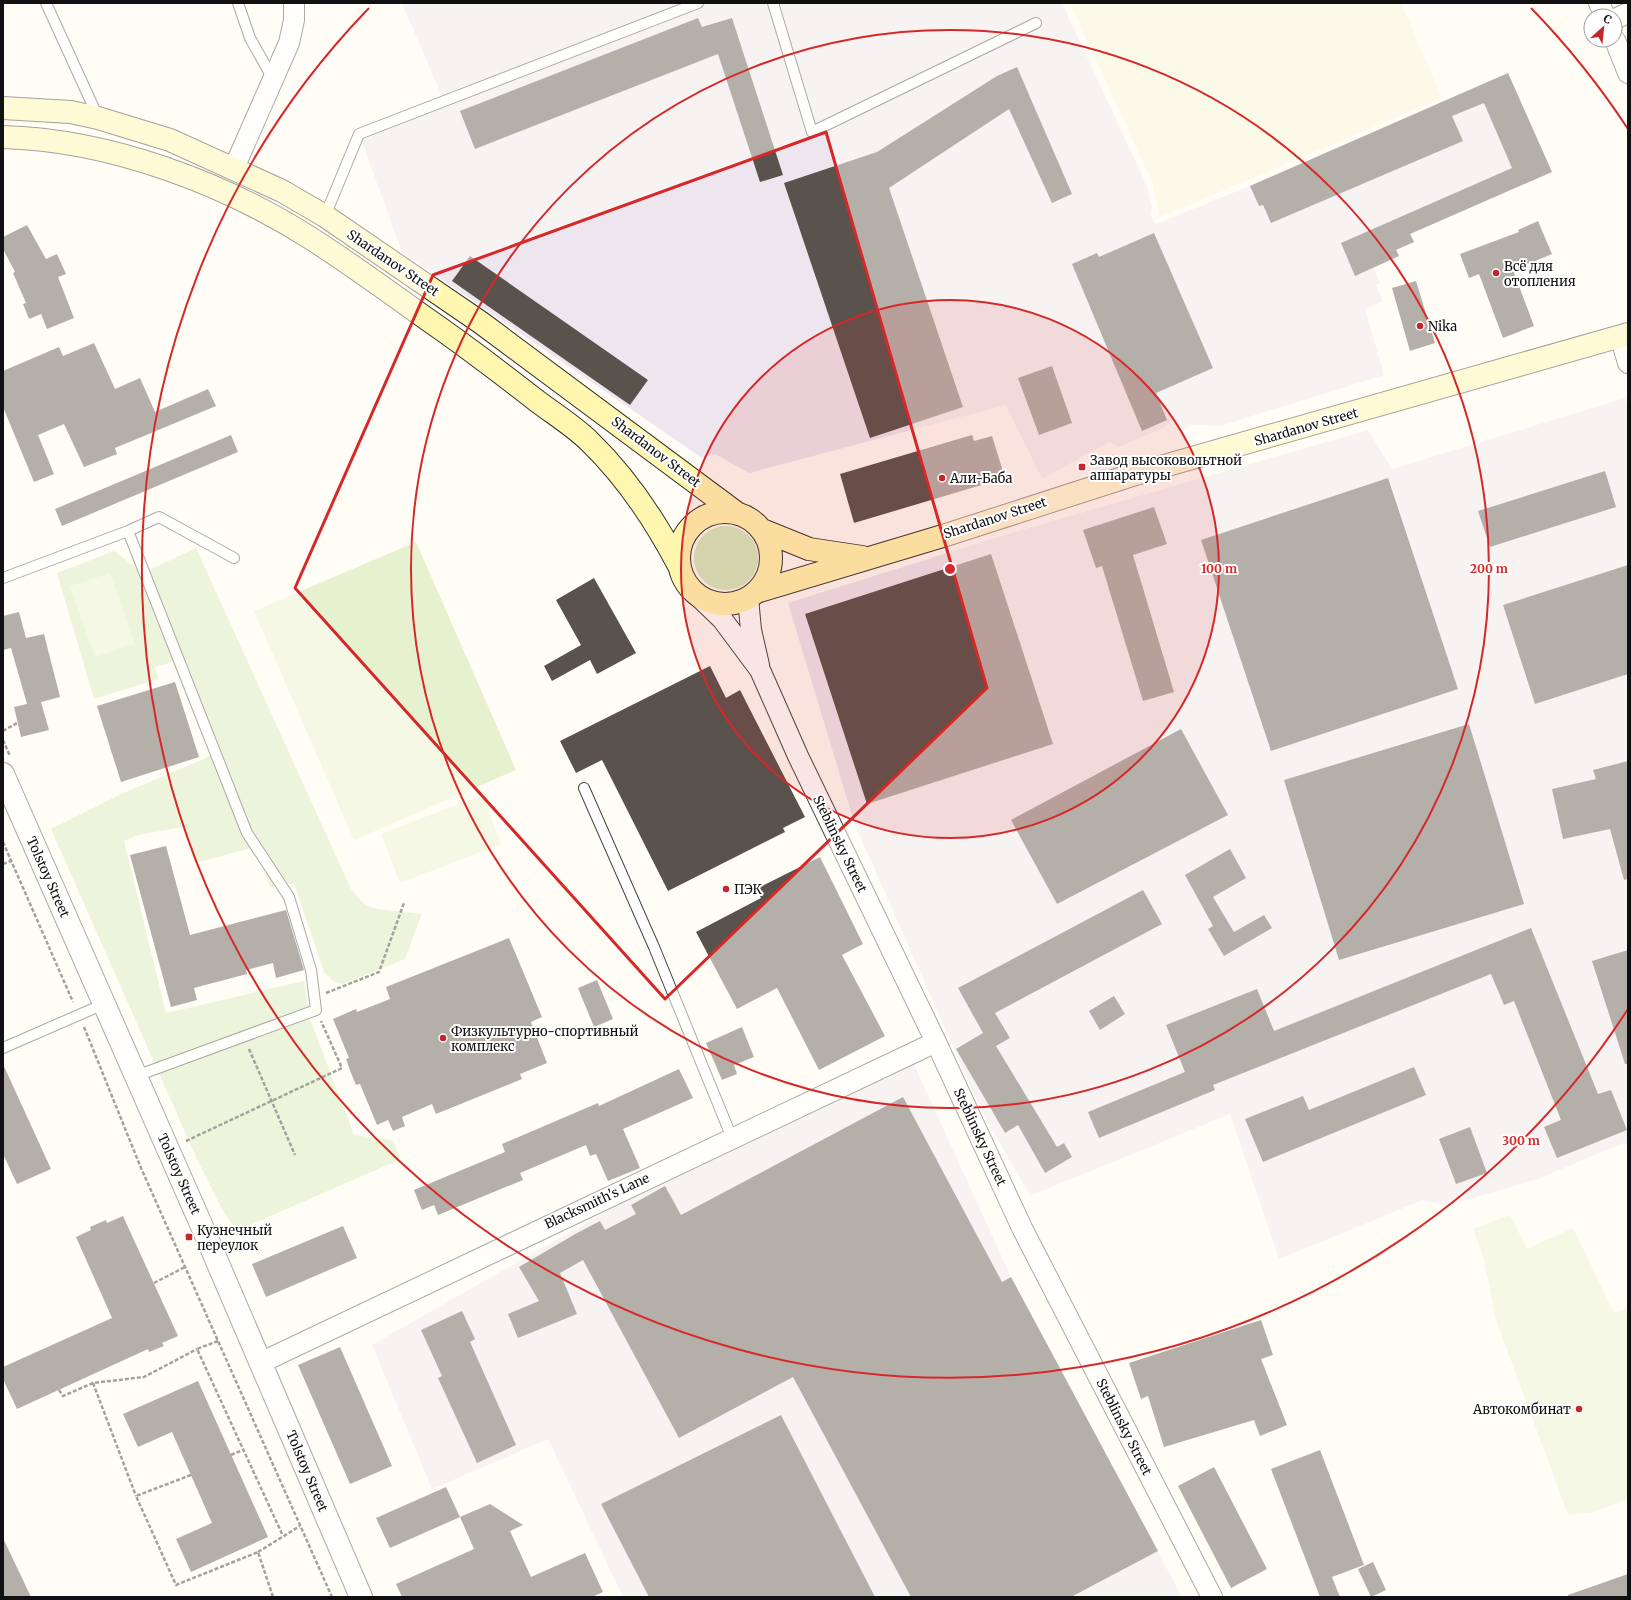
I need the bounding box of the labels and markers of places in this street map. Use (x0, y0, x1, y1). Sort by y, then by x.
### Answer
place label: Всё для отопления (1504, 258, 1576, 290)
marker: Всё для отопления (1491, 268, 1501, 278)
place label: Nika (1428, 318, 1457, 335)
marker: Nika (1415, 321, 1425, 331)
place label: Завод высоковольтной аппаратуры (1090, 452, 1242, 484)
marker: Завод высоковольтной аппаратуры (1077, 462, 1087, 472)
place label: Али-Баба (949, 470, 1013, 487)
marker: Али-Баба (937, 473, 947, 483)
centre of rings (943, 562, 957, 576)
place label: ПЭК (734, 881, 762, 898)
marker: ПЭК (721, 884, 731, 894)
place label: Физкультурно-спортивный комплекс (451, 1023, 639, 1055)
marker: Физкультурно-спортивный комплекс (438, 1033, 448, 1043)
place label: Кузнечный переулок (197, 1222, 272, 1254)
marker: Кузнечный переулок (184, 1232, 194, 1242)
place label: Автокомбинат (1472, 1401, 1571, 1418)
marker: Автокомбинат (1574, 1404, 1584, 1414)

